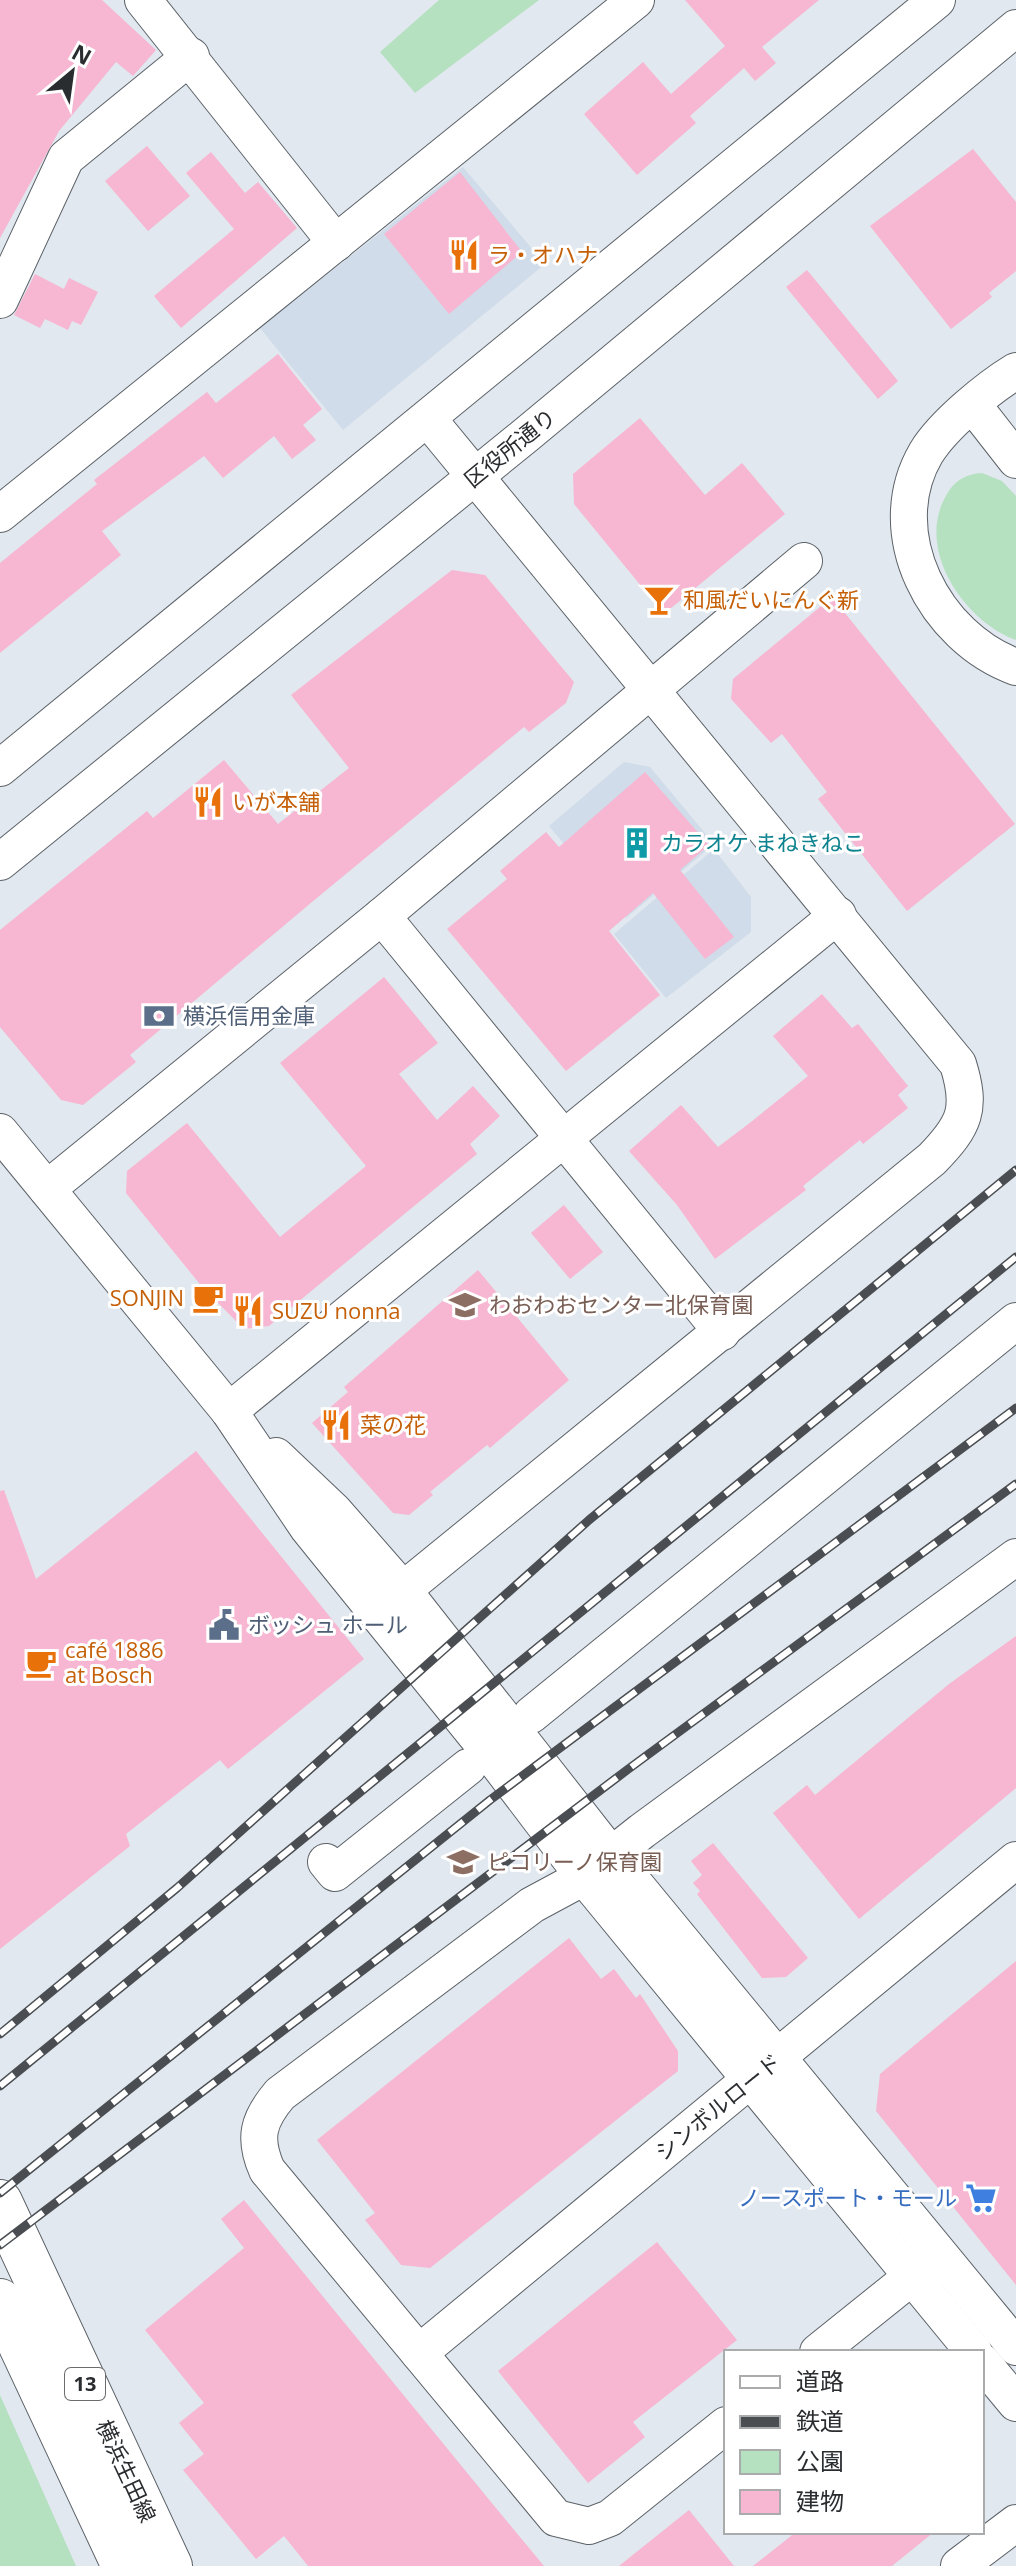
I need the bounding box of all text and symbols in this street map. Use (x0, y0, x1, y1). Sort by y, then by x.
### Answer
north arrow (32, 32, 112, 112)
text: N (67, 36, 97, 71)
restaurant icon: ラ・オハナ (447, 238, 481, 272)
place label: ラ・オハナ (488, 239, 598, 269)
street label: 区役所通り (457, 401, 562, 493)
bar icon: 和風だいにんぐ新 (642, 583, 676, 617)
place label: 和風だいにんぐ新 (683, 584, 859, 614)
restaurant icon: いが本舗 (191, 785, 225, 819)
place label: いが本舗 (232, 786, 320, 816)
building icon: カラオケ まねきねこ (620, 826, 654, 860)
place label: カラオケ まねきねこ (661, 827, 865, 857)
bank icon: 横浜信用金庫 (142, 999, 176, 1033)
place label: 横浜信用金庫 (183, 1000, 315, 1030)
cafe icon: SONJIN (191, 1281, 225, 1315)
place label: SONJIN (110, 1282, 184, 1312)
school or university icon: わおわおセンター北保育園 (448, 1288, 482, 1322)
place label: わおわおセンター北保育園 (489, 1289, 753, 1319)
restaurant icon: SUZU nonna (231, 1294, 265, 1328)
place label: SUZU nonna (272, 1295, 400, 1325)
restaurant icon: 菜の花 (319, 1408, 353, 1442)
place label: 菜の花 (360, 1409, 426, 1439)
public building icon: ボッシュ ホール (207, 1608, 241, 1642)
place label: ボッシュ ホール (248, 1609, 408, 1639)
place label: café 1886 at Bosch (65, 1634, 164, 1689)
cafe icon: café 1886 at Bosch (24, 1646, 58, 1680)
school or university icon: ピコリーノ保育園 (446, 1845, 480, 1879)
place label: ピコリーノ保育園 (487, 1846, 662, 1876)
street label: シンボルロード (648, 2046, 787, 2166)
supermarket icon: ノースポート・モール (964, 2181, 998, 2215)
place label: ノースポート・モール (738, 2182, 957, 2212)
legend (724, 2350, 984, 2534)
text: 道路 (796, 2364, 844, 2397)
road number: 13 (65, 2368, 105, 2400)
text: 鉄道 (796, 2404, 844, 2437)
street label: 横浜生田線 (90, 2414, 164, 2527)
text: 公園 (796, 2444, 844, 2477)
text: 建物 (796, 2484, 844, 2517)

